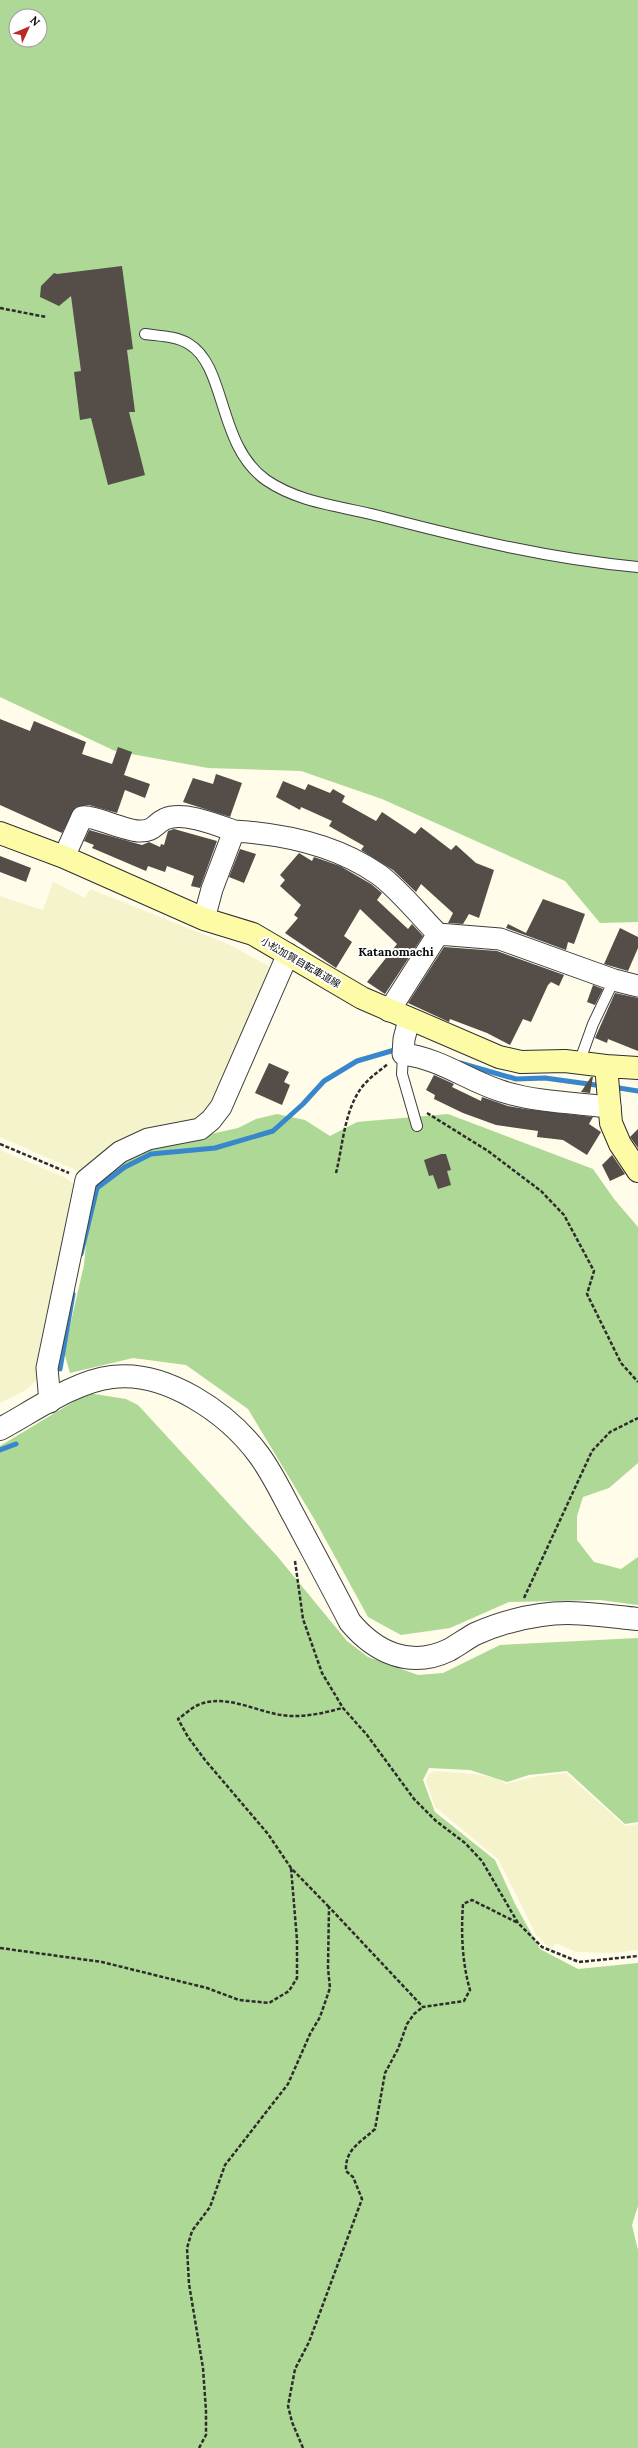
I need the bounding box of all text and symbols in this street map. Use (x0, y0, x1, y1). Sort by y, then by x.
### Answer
north arrow (8, 8, 48, 48)
text: N (27, 13, 44, 29)
street label: 小松加賀自転車道線 (259, 934, 343, 991)
district label: Katanomachi (358, 944, 434, 959)

